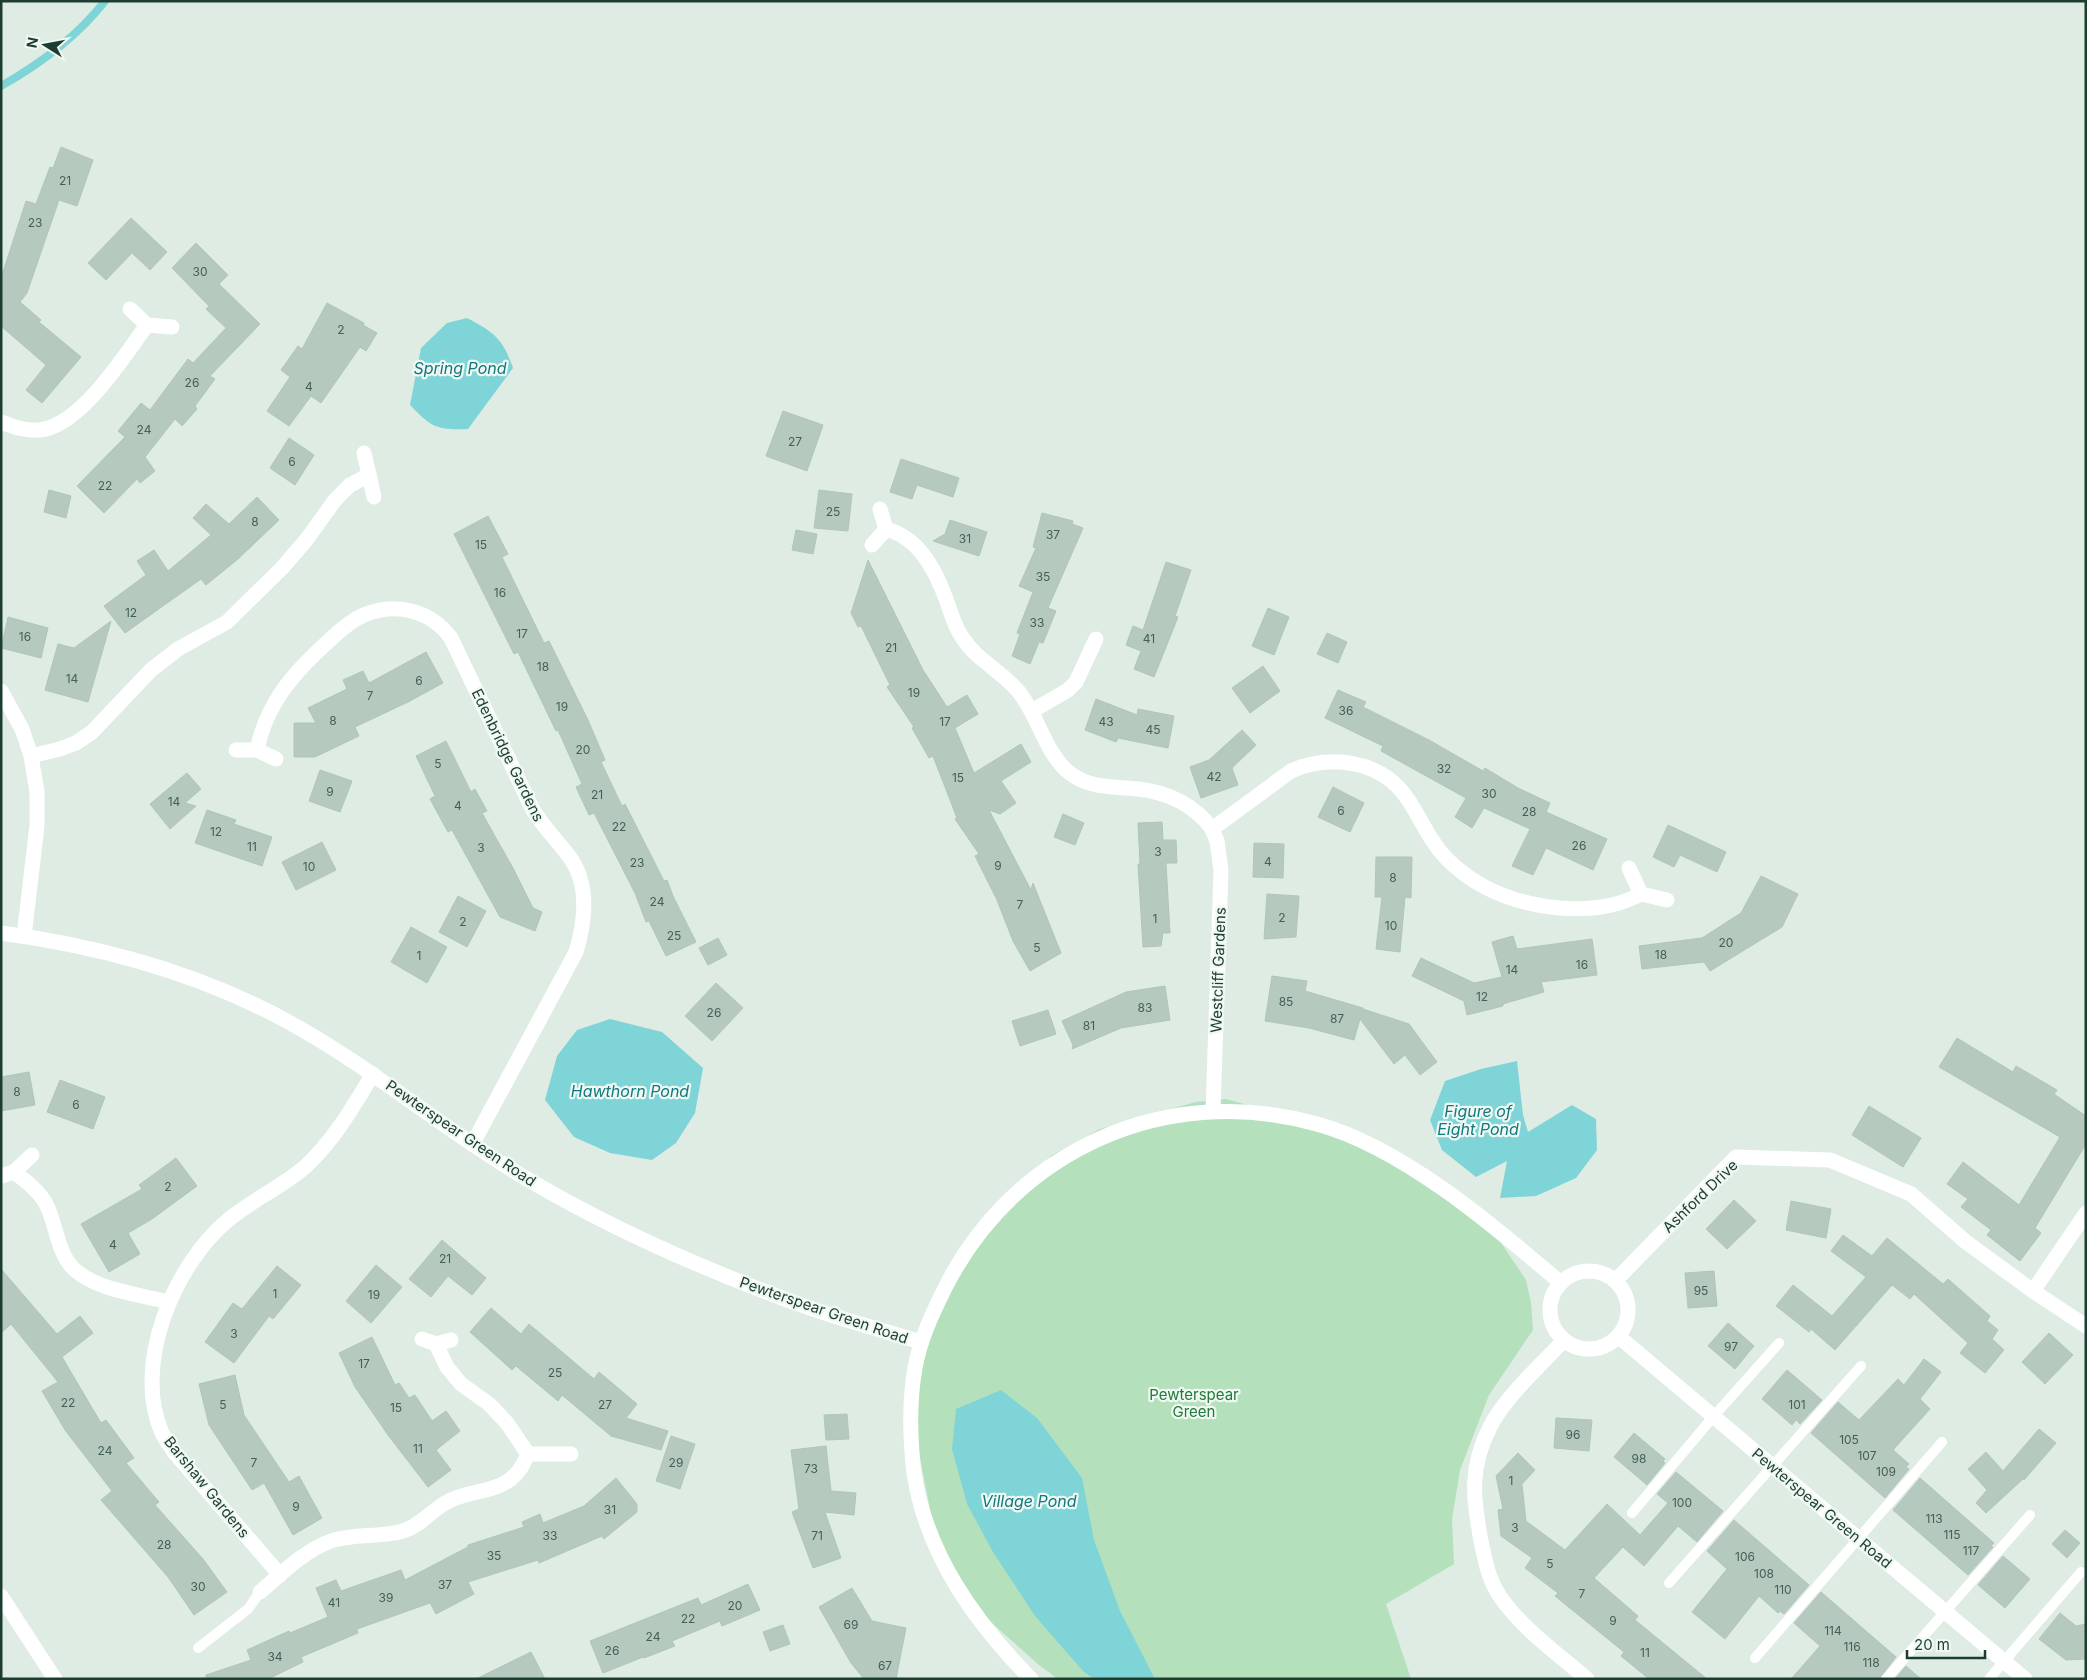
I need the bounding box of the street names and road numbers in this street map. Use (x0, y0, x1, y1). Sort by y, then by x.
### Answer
street label: Edenbridge Gardens (468, 685, 548, 825)
street label: Westcliff Gardens (1206, 907, 1230, 1033)
street label: Pewterspear Green Road (382, 1076, 540, 1190)
street label: Ashford Drive (1658, 1155, 1742, 1237)
street label: Pewterspear Green Road (737, 1272, 911, 1348)
street label: Barshaw Gardens (160, 1432, 254, 1542)
street label: Pewterspear Green Road (1748, 1444, 1896, 1572)

